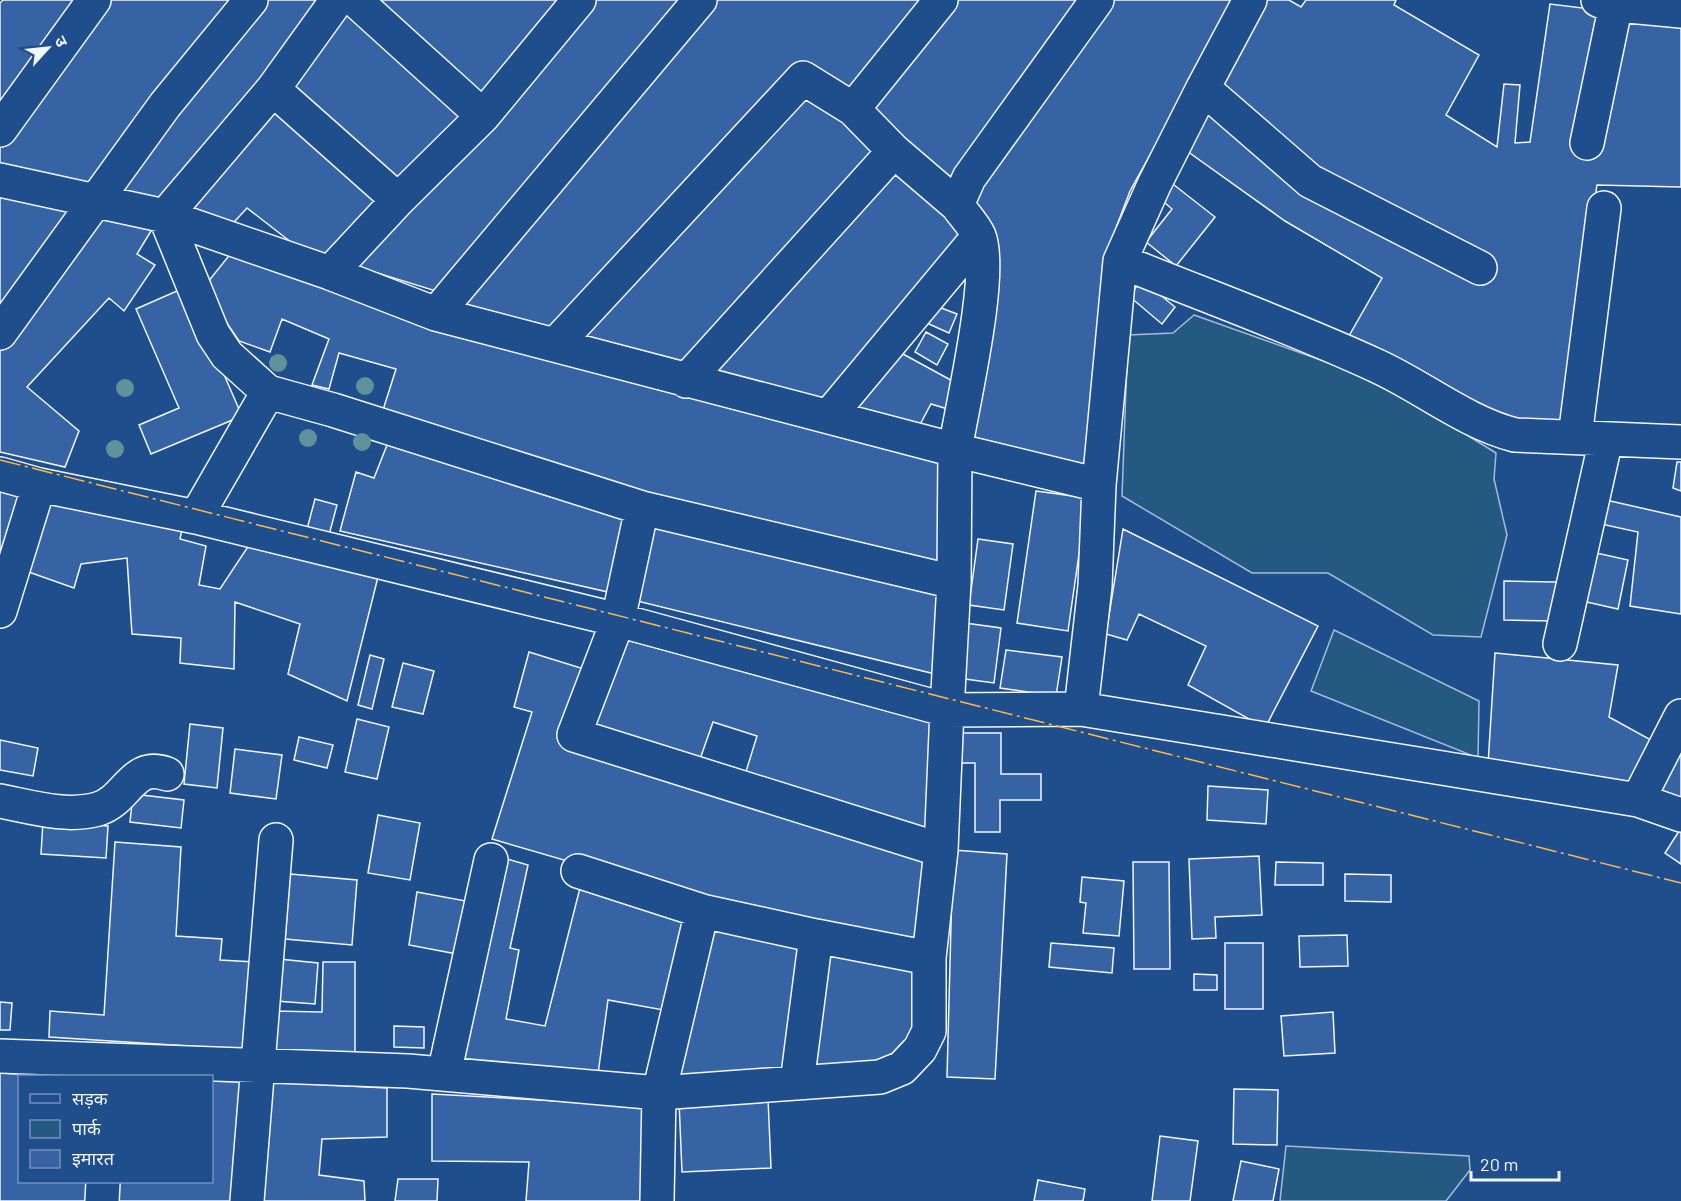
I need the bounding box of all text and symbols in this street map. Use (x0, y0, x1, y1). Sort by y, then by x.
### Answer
north arrow (18, 18, 78, 78)
text: उ (51, 32, 73, 50)
legend (18, 1075, 213, 1183)
text: सड़क (72, 1087, 109, 1109)
text: पार्क (72, 1117, 102, 1139)
scale bar (1471, 1144, 1560, 1182)
text: इमारत (72, 1147, 115, 1169)
text: 20 m (1480, 1153, 1518, 1175)

